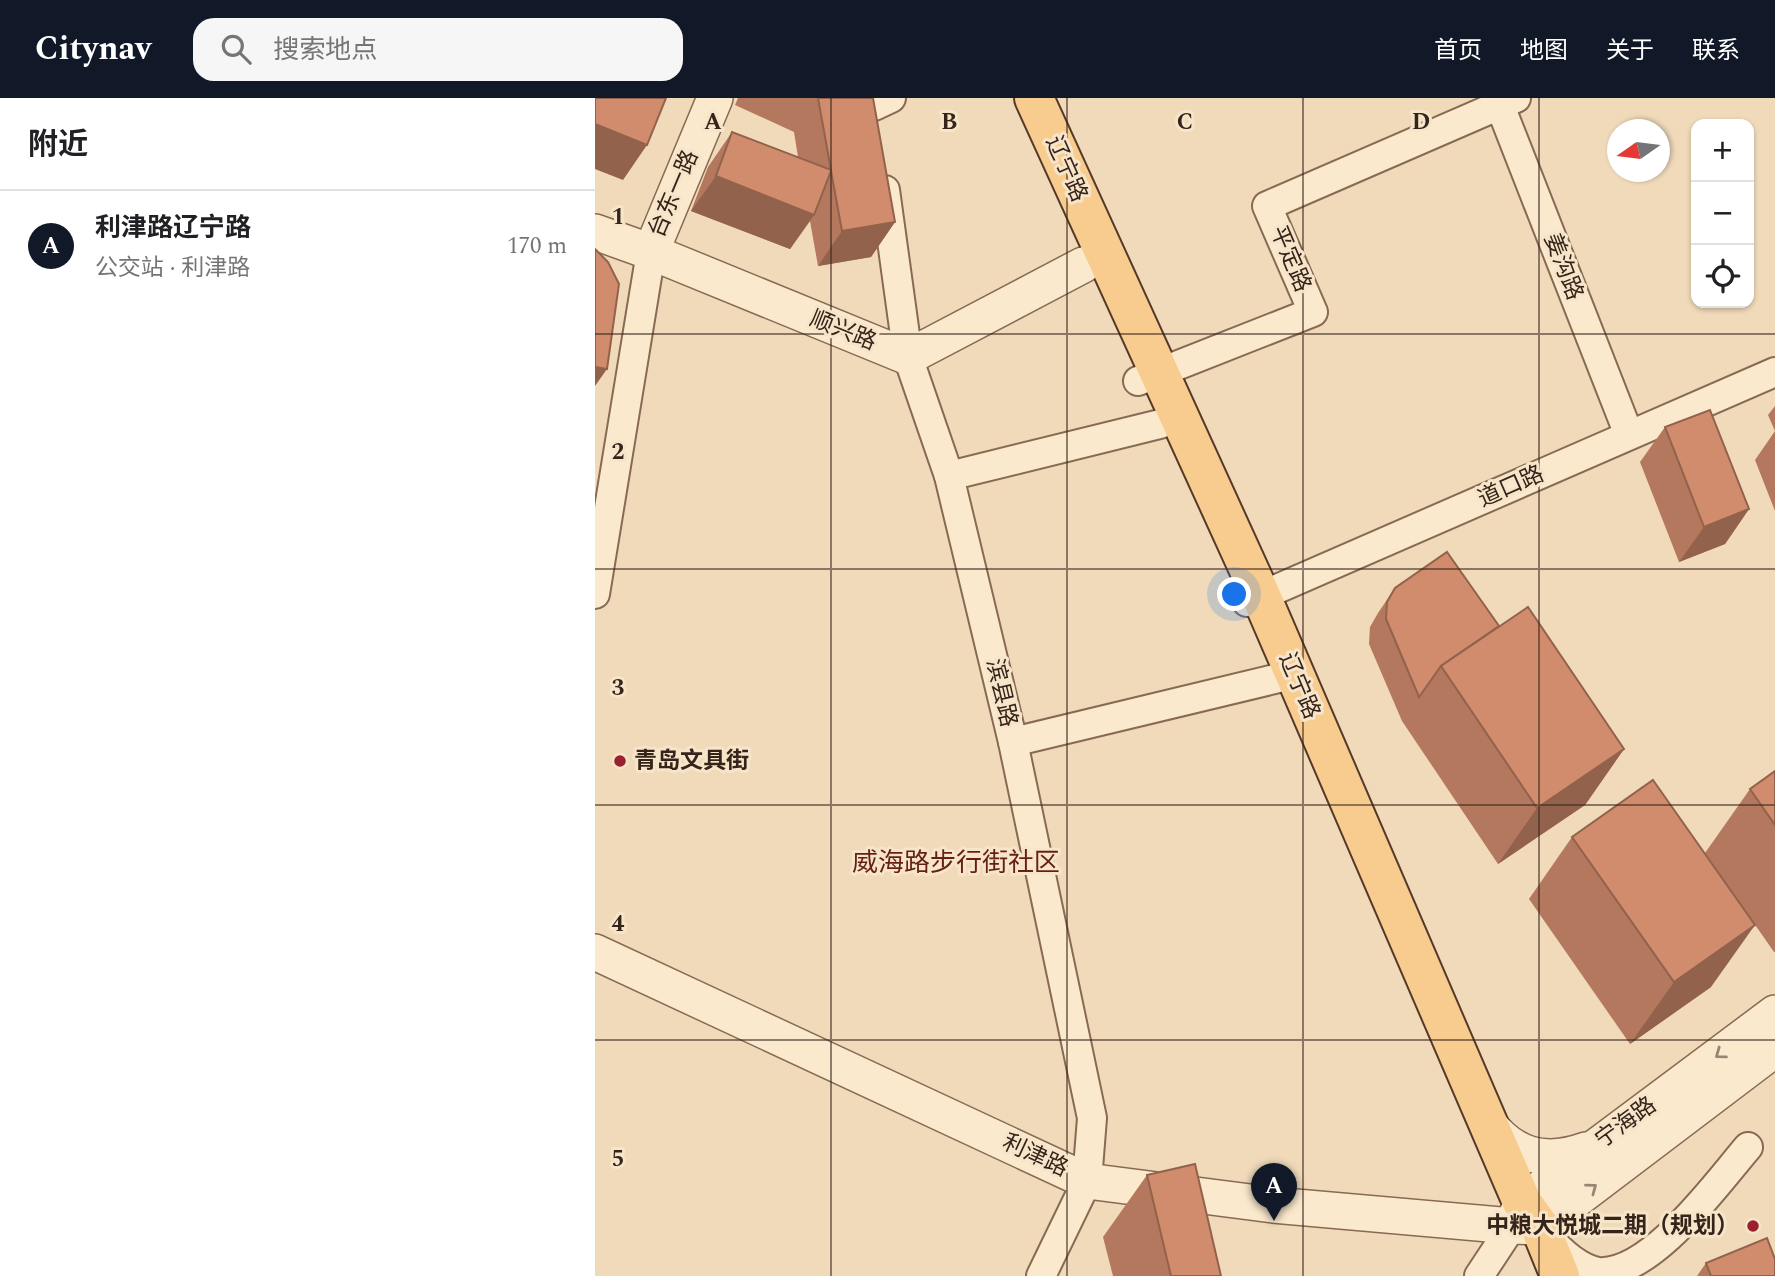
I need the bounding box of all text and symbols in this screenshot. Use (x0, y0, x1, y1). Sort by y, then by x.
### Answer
search box (193, 18, 683, 81)
text: Citynav (35, 24, 151, 74)
icon: search (217, 30, 255, 68)
text: 搜索地点 (273, 30, 377, 70)
text: 首页 (1434, 33, 1482, 69)
text: 地图 (1520, 33, 1568, 69)
text: 关于 (1606, 33, 1654, 69)
text: 联系 (1692, 33, 1740, 69)
text: A (704, 105, 722, 140)
text: B (941, 105, 957, 140)
text: C (1177, 105, 1193, 140)
text: D (1412, 105, 1430, 140)
north arrow (1607, 119, 1670, 182)
map controls (1691, 119, 1754, 308)
button: + (1691, 119, 1754, 182)
text: 附近 (28, 122, 88, 168)
street label: 辽宁路 (1036, 130, 1096, 208)
street label: 台东一路 (640, 145, 708, 243)
button: − (1691, 182, 1754, 245)
text: 1 (612, 200, 624, 235)
text: 利津路辽宁路 (95, 208, 251, 248)
street label: 平定路 (1260, 220, 1320, 298)
text: A (42, 229, 60, 264)
text: 170 m (507, 229, 567, 264)
street label: 姜沟路 (1534, 229, 1592, 305)
button: locate (1691, 245, 1754, 308)
text: 公交站 · 利津路 (95, 251, 250, 286)
street label: 顺兴路 (804, 302, 882, 360)
text: 2 (612, 435, 625, 470)
street label: 道口路 (1472, 457, 1550, 517)
your location (1217, 577, 1251, 611)
street label: 辽宁路 (1269, 647, 1329, 725)
street label: 滨县路 (976, 655, 1026, 731)
text: 3 (612, 671, 625, 706)
place label: 青岛文具街 (634, 744, 749, 779)
marker: 青岛文具街 (612, 753, 628, 769)
district label: 威海路步行街社区 (852, 843, 1060, 883)
text: 4 (612, 907, 625, 942)
one-way arrow (1715, 1045, 1728, 1058)
street label: 宁海路 (1588, 1089, 1664, 1157)
street label: 利津路 (996, 1126, 1074, 1186)
text: 5 (612, 1142, 624, 1177)
pin: A (1251, 1163, 1297, 1221)
one-way arrow (1584, 1183, 1596, 1196)
place label: 中粮大悦城二期（规划） (1486, 1209, 1739, 1244)
marker: 中粮大悦城二期（规划） (1745, 1218, 1761, 1234)

